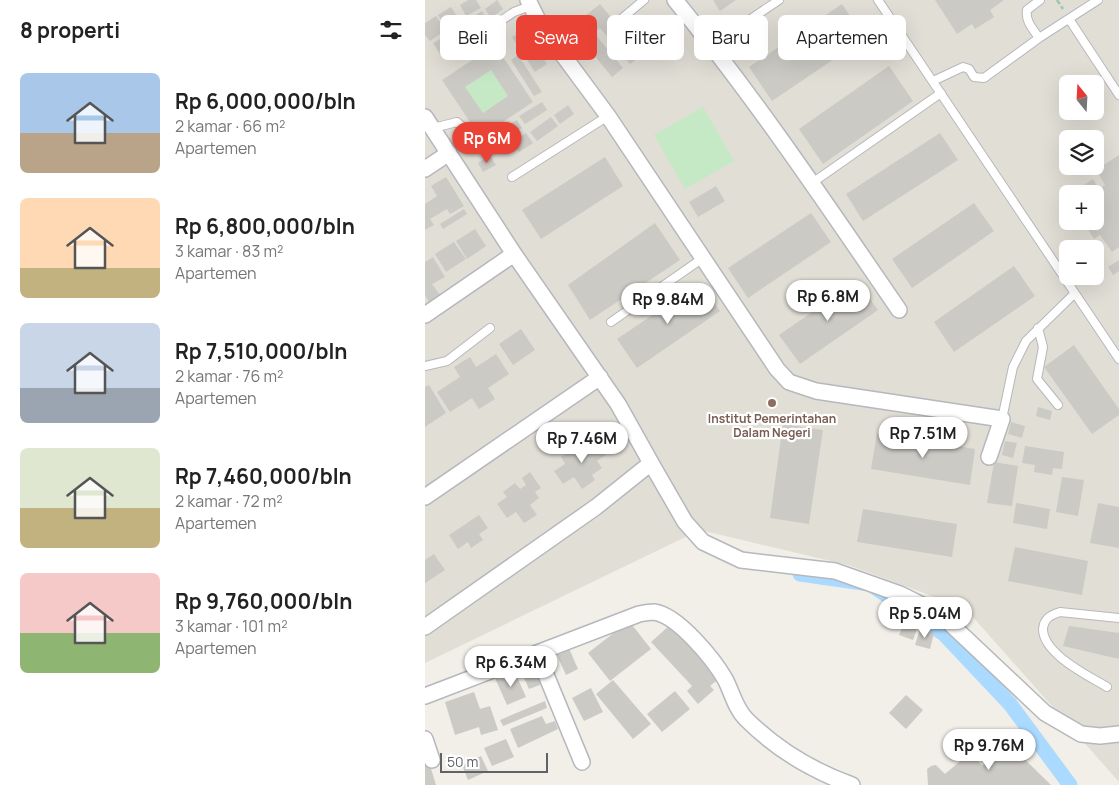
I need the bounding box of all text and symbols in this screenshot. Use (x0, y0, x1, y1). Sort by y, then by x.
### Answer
chip: Beli (440, 15, 506, 60)
chip: Sewa (516, 15, 597, 60)
chip: Filter (607, 15, 684, 60)
chip: Baru (694, 15, 768, 60)
chip: Apartemen (778, 15, 906, 60)
text: 8 properti (20, 16, 120, 44)
icon: filters (377, 16, 405, 44)
north arrow (1059, 75, 1104, 120)
map controls (1059, 75, 1104, 285)
text: Rp 6,000,000/bln (175, 87, 356, 115)
icon: home (60, 93, 120, 153)
text: 2 kamar · 66 m² (175, 115, 285, 137)
pin: Rp 6M (452, 121, 522, 164)
text: Rp 6M (463, 127, 511, 149)
button: layers (1059, 130, 1104, 175)
text: Apartemen (175, 137, 257, 159)
button: + (1059, 185, 1104, 230)
text: Rp 6,800,000/bln (175, 212, 355, 240)
icon: home (60, 218, 120, 278)
text: 3 kamar · 83 m² (175, 240, 283, 262)
button: − (1059, 240, 1104, 285)
text: Apartemen (175, 262, 257, 284)
pin: Rp 6.8M (782, 280, 874, 322)
pin: Rp 9.84M (616, 282, 720, 325)
text: Rp 6.8M (797, 285, 859, 307)
text: Rp 9.84M (632, 288, 704, 310)
text: Rp 7,510,000/bln (175, 337, 347, 365)
icon: home (60, 343, 120, 403)
text: 2 kamar · 76 m² (175, 365, 284, 387)
text: Apartemen (175, 387, 257, 409)
marker: Institut Pemerintahan Dalam Negeri (766, 397, 778, 409)
place label: Institut Pemerintahan Dalam Negeri (708, 410, 836, 441)
pin: Rp 7.51M (871, 416, 975, 459)
pin: Rp 7.46M (530, 422, 634, 464)
text: Rp 7.51M (890, 422, 956, 444)
text: Rp 7.46M (547, 427, 617, 449)
text: Rp 7,460,000/bln (175, 462, 352, 490)
icon: home (60, 468, 120, 528)
text: 2 kamar · 72 m² (175, 490, 283, 512)
text: Apartemen (175, 512, 257, 534)
text: Rp 9,760,000/bln (175, 587, 352, 615)
icon: home (60, 593, 120, 653)
pin: Rp 5.04M (873, 596, 977, 639)
text: Rp 5.04M (889, 602, 961, 624)
text: 3 kamar · 101 m² (175, 615, 288, 637)
text: Apartemen (175, 637, 257, 659)
pin: Rp 6.34M (459, 646, 563, 688)
text: Rp 6.34M (475, 651, 547, 673)
pin: Rp 9.76M (937, 728, 1041, 771)
text: Rp 9.76M (954, 734, 1024, 756)
scale bar (440, 750, 547, 773)
text: 50 m (447, 752, 478, 771)

